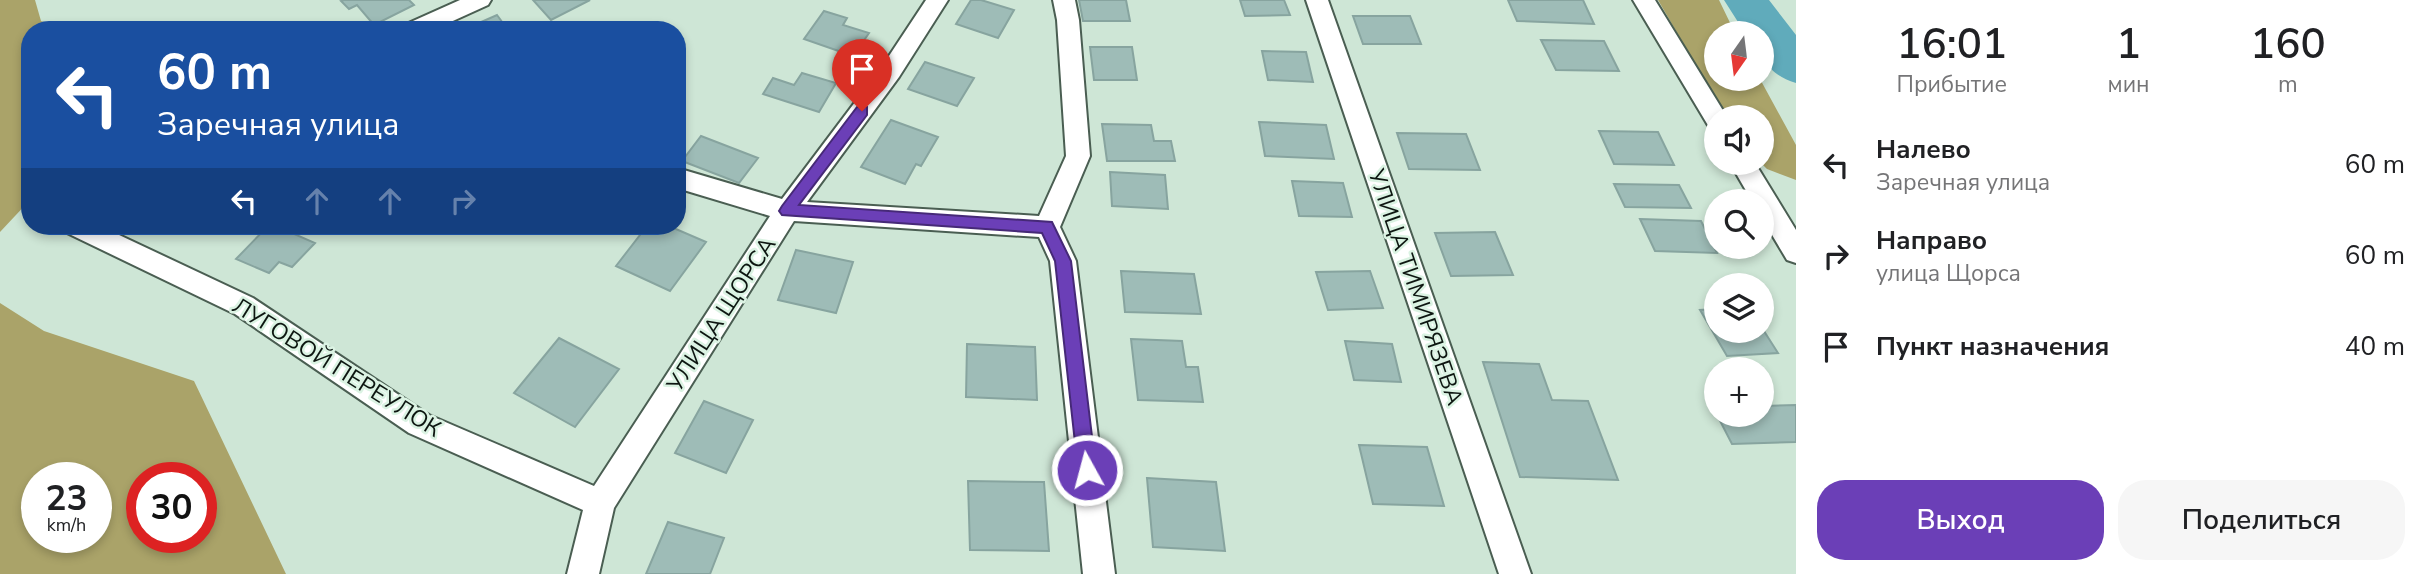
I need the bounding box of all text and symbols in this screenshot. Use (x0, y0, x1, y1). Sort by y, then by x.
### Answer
text: 16:01 (1896, 16, 2007, 73)
text: 1 (2116, 16, 2141, 73)
text: 160 (2250, 16, 2326, 73)
north arrow (1704, 21, 1774, 91)
map controls (1704, 21, 1774, 427)
text: 60 m (157, 39, 272, 106)
pin (832, 39, 892, 111)
icon: left (42, 49, 133, 140)
icon: arrive (843, 50, 881, 88)
text: Прибытие (1897, 69, 2007, 100)
text: мин (2108, 69, 2150, 100)
text: m (2278, 69, 2298, 100)
text: Заречная улица (157, 103, 399, 146)
button: sound (1704, 105, 1774, 175)
text: Налево (1876, 132, 1971, 167)
icon: left (1817, 146, 1855, 184)
text: 60 m (2345, 147, 2405, 182)
street label: УЛИЦА ТИМИРЯЗЕВА (1360, 164, 1471, 409)
text: Заречная улица (1876, 167, 2050, 198)
icon: left (225, 182, 263, 220)
icon: ahead (298, 182, 336, 220)
icon: ahead (371, 182, 409, 220)
icon: right (444, 182, 482, 220)
button: search (1704, 189, 1774, 259)
text: Направо (1876, 223, 1987, 258)
street label: УЛИЦА ЩОРСА (659, 231, 783, 398)
icon: right (1817, 237, 1855, 275)
text: 60 m (2345, 238, 2405, 273)
text: улица Щорса (1876, 258, 2021, 289)
button: layers (1704, 273, 1774, 343)
street label: ЛУГОВОЙ ПЕРЕУЛОК (226, 290, 447, 445)
icon: arrive (1817, 328, 1855, 366)
text: Пункт назначения (1876, 329, 2109, 364)
text: 40 m (2345, 329, 2405, 364)
button: + (1704, 357, 1774, 427)
position arrow (1050, 433, 1124, 507)
speed limit sign: 30 (126, 462, 217, 553)
text: 23 (45, 475, 88, 522)
button: Выход (1817, 480, 2104, 560)
button: Поделиться (2118, 480, 2405, 560)
text: km/h (47, 513, 86, 537)

